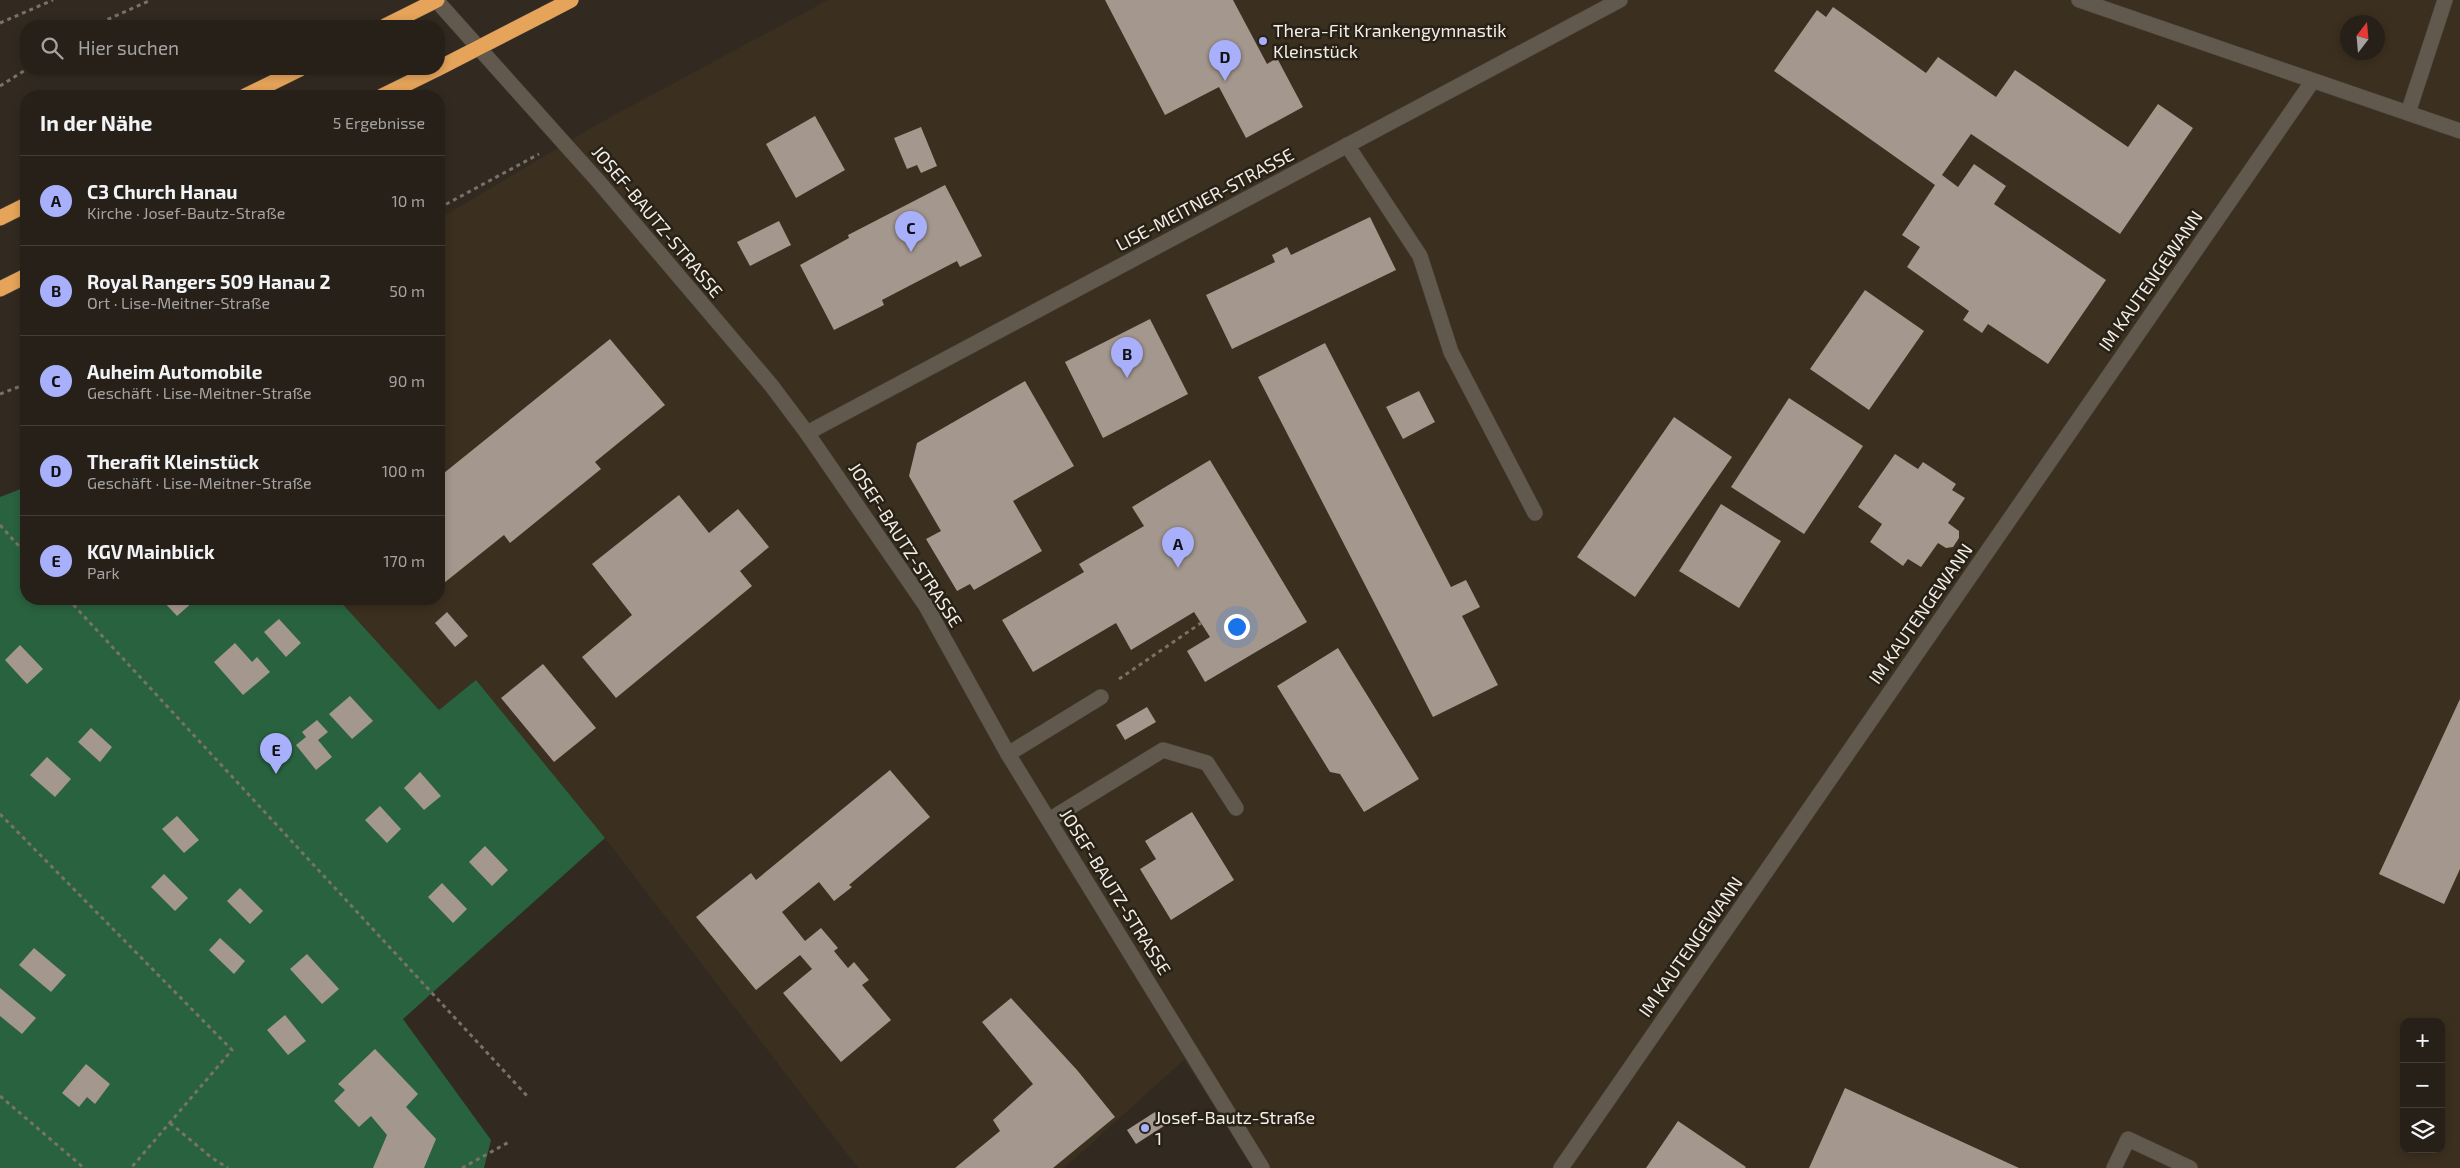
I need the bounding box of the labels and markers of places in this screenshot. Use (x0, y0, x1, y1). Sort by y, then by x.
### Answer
place label: Thera-Fit Krankengymnastik Kleinstück (1273, 19, 1506, 62)
marker: Thera-Fit Krankengymnastik Kleinstück (1257, 35, 1269, 47)
pin: D (1209, 40, 1241, 81)
pin: C (895, 211, 927, 252)
pin: B (1111, 337, 1143, 378)
pin: A (1162, 527, 1194, 568)
pin: E (260, 733, 292, 774)
place label: Josef-Bautz-Straße 1 (1155, 1106, 1315, 1149)
marker: Josef-Bautz-Straße 1 (1139, 1122, 1151, 1134)

